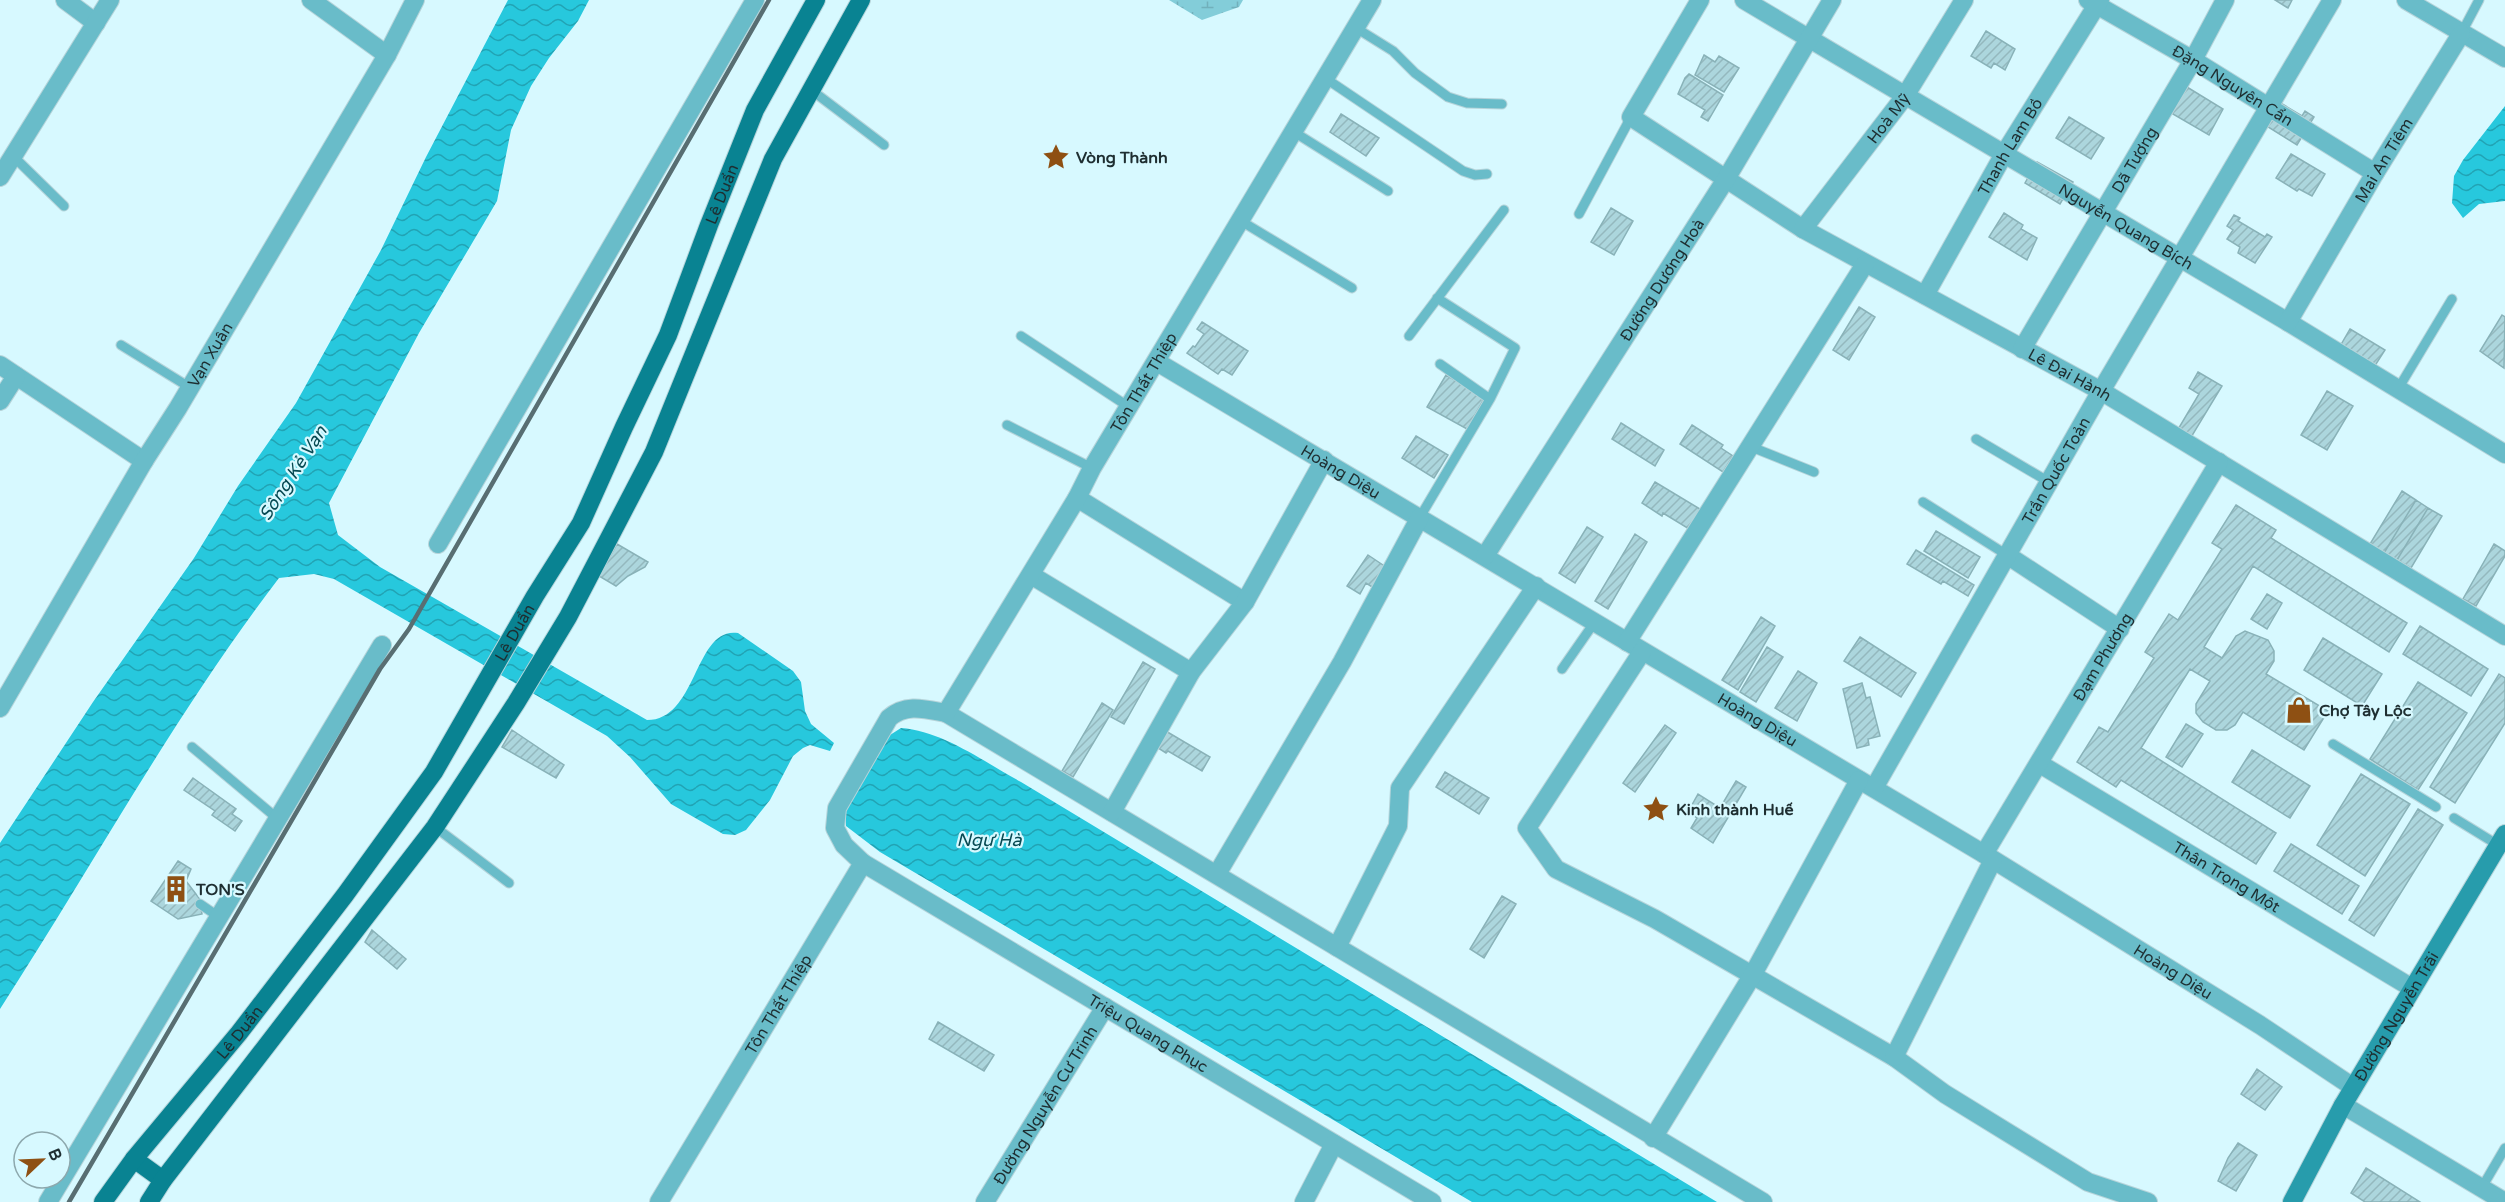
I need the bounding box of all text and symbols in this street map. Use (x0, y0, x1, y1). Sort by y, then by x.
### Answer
street label: Đặng Nguyên Cẩn (2168, 41, 2297, 131)
street label: Hoà Mỹ (1863, 89, 1915, 148)
street label: Thanh Lam Bồ (1974, 95, 2047, 199)
street label: Mai An Tiêm (2351, 114, 2418, 207)
street label: Dã Tượng (2108, 124, 2162, 197)
place icon: Vòng Thành (1041, 142, 1071, 172)
place label: Vòng Thành (1076, 148, 1168, 168)
street label: Lê Duẩn (701, 161, 743, 227)
street label: Nguyễn Quang Bích (2055, 179, 2196, 275)
street label: Đường Dương Hoà (1616, 215, 1709, 345)
street label: Vạn Xuân (184, 319, 237, 391)
street label: Tôn Thất Thiệp (1106, 329, 1182, 437)
street label: Lê Đại Hành (2024, 344, 2115, 406)
street label: Trần Quốc Toản (2018, 414, 2095, 528)
water label: Sông Kẻ Vạn (254, 421, 332, 525)
street label: Hoàng Diệu (1297, 441, 1384, 504)
street label: Lê Duẩn (491, 601, 539, 665)
street label: Đạm Phương (2069, 609, 2137, 705)
street label: Hoàng Diệu (1714, 689, 1801, 752)
shop icon: Chợ Tây Lộc (2284, 695, 2314, 725)
place label: Chợ Tây Lộc (2319, 701, 2412, 721)
place icon: Kinh thành Huế (1641, 794, 1671, 824)
place label: Kinh thành Huế (1676, 800, 1794, 820)
water label: Ngự Hà (956, 829, 1022, 851)
street label: Thân Trọng Một (2169, 837, 2284, 917)
building icon: TON'S (161, 874, 191, 904)
place label: TON'S (195, 880, 245, 900)
street label: Hoàng Diệu (2130, 940, 2216, 1004)
street label: Đường Nguyễn Trãi (2350, 948, 2443, 1085)
street label: Tôn Thất Thiệp (741, 951, 817, 1058)
street label: Triệu Quang Phục (1084, 990, 1211, 1077)
street label: Lê Duẩn (213, 1002, 267, 1063)
street label: Đường Nguyễn Cư Trinh (989, 1022, 1102, 1189)
north arrow (12, 1130, 72, 1190)
text: B (44, 1146, 66, 1164)

